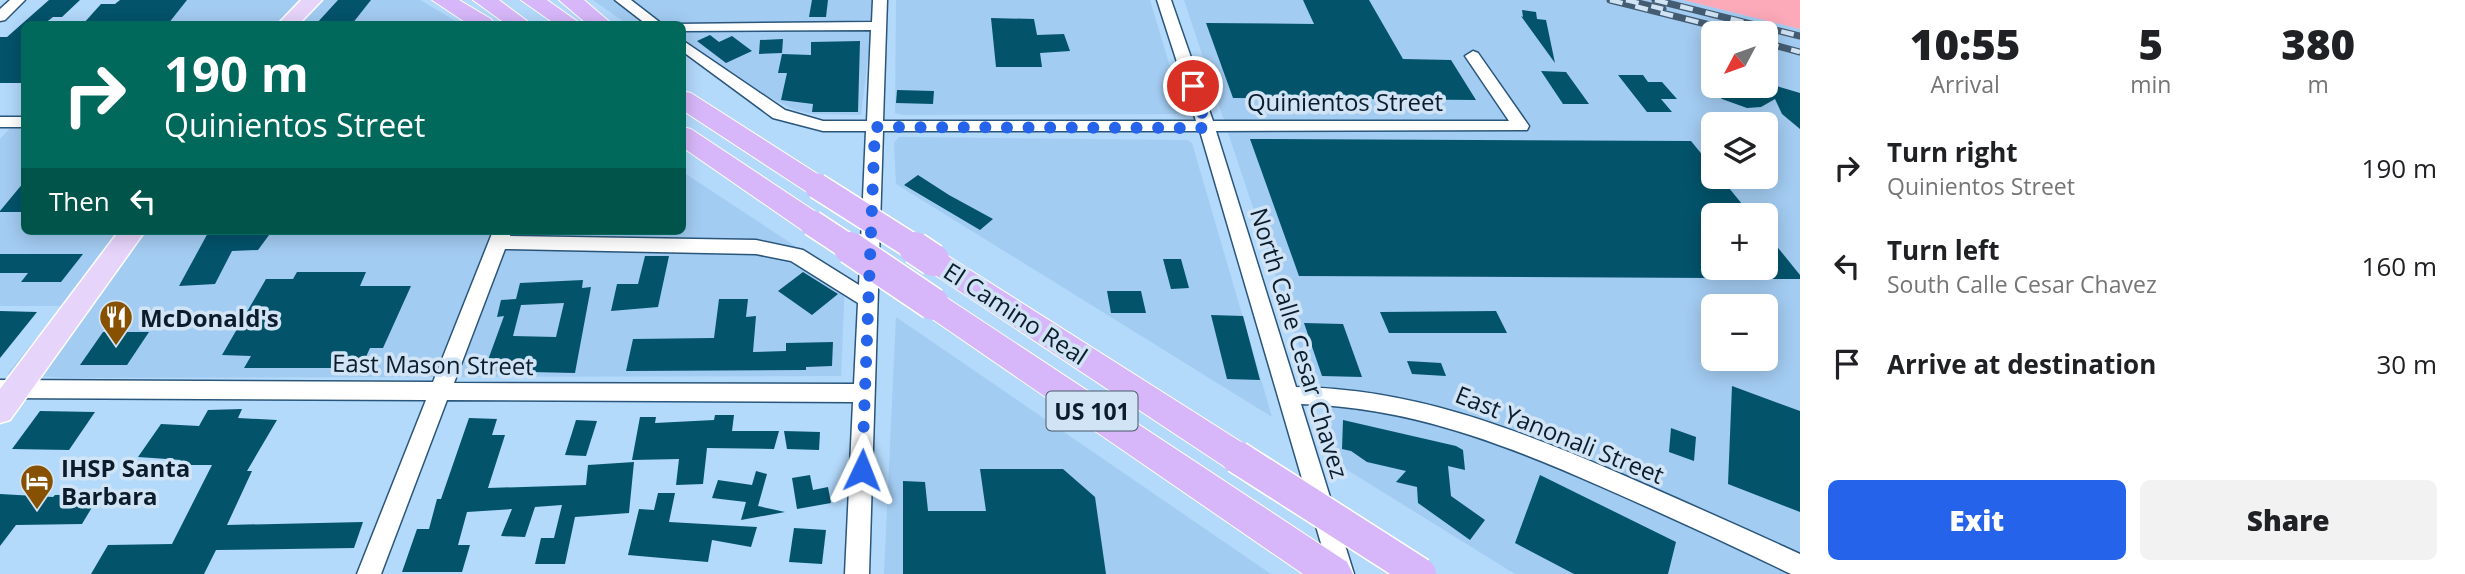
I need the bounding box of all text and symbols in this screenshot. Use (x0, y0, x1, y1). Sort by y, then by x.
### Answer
text: 10:55 (1910, 15, 2020, 72)
text: 5 (2139, 15, 2163, 72)
text: 380 (2281, 15, 2355, 72)
north arrow (1701, 21, 1778, 98)
map controls (1701, 21, 1778, 371)
text: 190 m (164, 40, 309, 106)
icon: right (49, 49, 140, 140)
pin (1163, 56, 1223, 116)
icon: arrive (1174, 67, 1212, 105)
text: Arrival (1931, 68, 2000, 100)
text: min (2130, 68, 2171, 100)
text: m (2308, 68, 2329, 100)
street label: Quinientos Street (1247, 85, 1443, 118)
text: Quinientos Street (164, 103, 425, 146)
button: layers (1701, 112, 1778, 189)
text: Turn right (1887, 134, 2018, 170)
icon: right (1828, 149, 1866, 187)
text: 190 m (2362, 150, 2437, 186)
text: Quinientos Street (1887, 170, 2075, 202)
icon: left (124, 182, 162, 220)
text: Then (49, 183, 110, 219)
button: + (1701, 203, 1778, 280)
street label: North Calle Cesar Chavez (1243, 204, 1357, 482)
text: Turn left (1887, 232, 1999, 268)
icon: left (1828, 247, 1866, 285)
text: 160 m (2362, 248, 2437, 284)
street label: El Camino Real (938, 254, 1094, 372)
text: South Calle Cesar Chavez (1887, 268, 2157, 300)
button: − (1701, 294, 1778, 371)
restaurant icon: McDonald's (97, 298, 135, 347)
place label: McDonald's (140, 301, 279, 334)
icon: arrive (1828, 345, 1866, 383)
street label: East Mason Street (332, 346, 534, 382)
text: Arrive at destination (1887, 346, 2156, 382)
text: 30 m (2376, 346, 2437, 382)
street label: East Yanonali Street (1451, 377, 1669, 491)
road number: US 101 (1046, 392, 1138, 430)
position arrow (825, 433, 899, 507)
place label: IHSP Santa Barbara (61, 451, 190, 512)
hotel icon: IHSP Santa Barbara (18, 462, 56, 511)
button: Exit (1828, 480, 2126, 560)
button: Share (2140, 480, 2437, 560)

